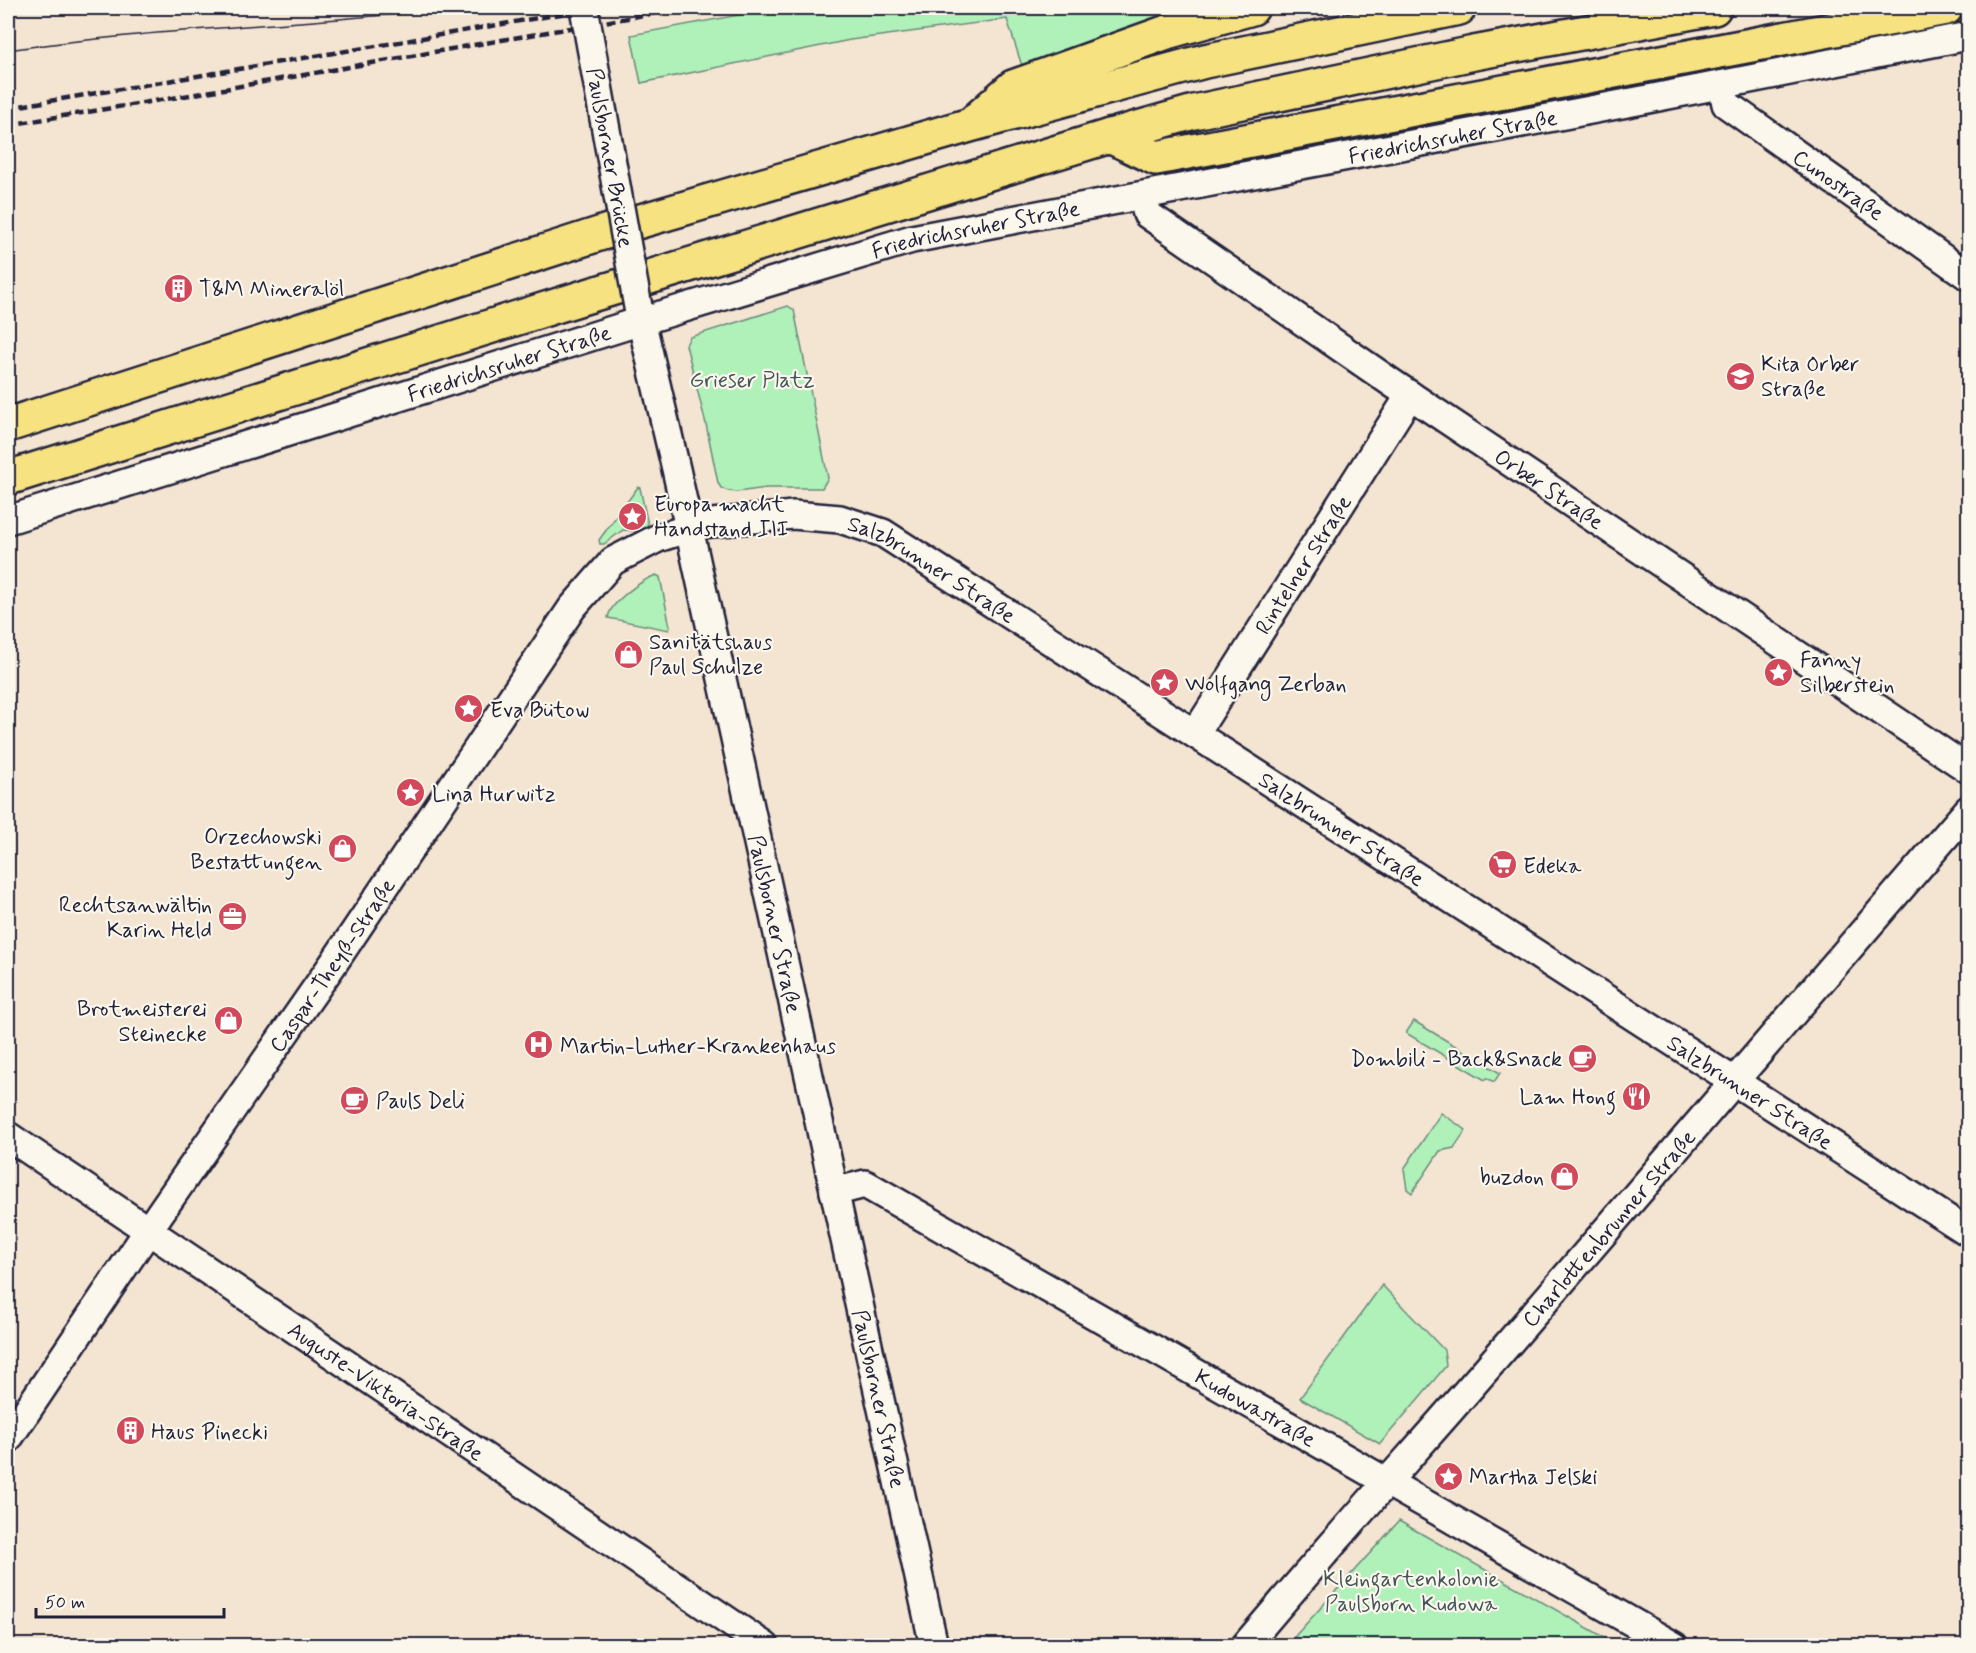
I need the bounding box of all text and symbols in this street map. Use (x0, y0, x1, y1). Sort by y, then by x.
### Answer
street label: Paulsborner Brücke (579, 66, 639, 250)
street label: Friedrichsruher Straße (1346, 105, 1560, 172)
street label: Cunostraße (1787, 144, 1889, 228)
street label: Friedrichsruher Straße (869, 195, 1082, 266)
building icon: T&M Mineralöl (162, 272, 194, 304)
place label: T&M Mineralöl (199, 276, 344, 304)
street label: Friedrichsruher Straße (404, 319, 615, 410)
place label: Kita Orber Straße (1761, 351, 1859, 404)
school or university icon: Kita Orber Straße (1724, 360, 1756, 392)
park label: Grieser Platz (689, 367, 815, 395)
street label: Orber Straße (1488, 444, 1609, 537)
street label: Rintelner Straße (1250, 490, 1359, 640)
place label: Europa macht Handstand III (654, 491, 789, 544)
place icon: Europa macht Handstand III (617, 500, 649, 532)
street label: Salzbrunner Straße (844, 510, 1020, 631)
place label: Sanitätshaus Paul Schulze (649, 629, 772, 682)
shop icon: Sanitätshaus Paul Schulze (612, 638, 644, 670)
place label: Fanny Silberstein (1800, 647, 1895, 700)
place icon: Fanny Silberstein (1763, 656, 1795, 688)
place icon: Wolfgang Zerban (1148, 667, 1180, 699)
place label: Wolfgang Zerban (1185, 671, 1347, 702)
place icon: Eva Bütow (453, 693, 485, 725)
place label: Eva Bütow (490, 697, 589, 725)
street label: Salzbrunner Straße (1253, 767, 1429, 894)
place icon: Lina Hurwitz (395, 777, 427, 809)
place label: Lina Hurwitz (432, 781, 556, 809)
place label: Orzechowski Bestattungen (191, 824, 322, 880)
street label: Paulsborner Straße (741, 832, 807, 1016)
shop icon: Orzechowski Bestattungen (327, 833, 359, 865)
supermarket icon: Edeka (1486, 849, 1518, 881)
place label: Edeka (1523, 853, 1582, 881)
street label: Caspar-Theyß-Straße (264, 873, 403, 1059)
place label: Rechtsanwältin Karin Held (59, 892, 212, 945)
office icon: Rechtsanwältin Karin Held (217, 901, 249, 933)
place label: Brotmeisterei Steinecke (77, 996, 207, 1049)
shop icon: Brotmeisterei Steinecke (212, 1005, 244, 1037)
hospital icon: Martin-Luther-Krankenhaus (523, 1029, 555, 1061)
street label: Salzbrunner Straße (1661, 1030, 1838, 1157)
place label: Martin-Luther-Krankenhaus (560, 1033, 836, 1061)
cafe icon: Dombili - Back&Snack (1567, 1042, 1599, 1074)
place label: Dombili - Back&Snack (1350, 1046, 1562, 1074)
restaurant icon: Lam Hong (1621, 1080, 1653, 1112)
cafe icon: Pauls Deli (339, 1084, 371, 1116)
place label: Lam Hong (1520, 1084, 1616, 1115)
place label: Pauls Deli (376, 1088, 465, 1116)
street label: Charlottenbrunner Straße (1517, 1124, 1703, 1334)
shop icon: buzdon (1549, 1160, 1581, 1192)
place label: buzdon (1480, 1164, 1544, 1192)
street label: Paulsborner Straße (845, 1307, 911, 1491)
street label: Auguste-Viktoria-Straße (282, 1317, 488, 1468)
street label: Kudowastraße (1189, 1363, 1320, 1455)
building icon: Haus Pinecki (114, 1415, 146, 1447)
place label: Haus Pinecki (151, 1419, 268, 1447)
place icon: Martha Jelski (1432, 1460, 1464, 1492)
place label: Martha Jelski (1469, 1464, 1597, 1492)
park label: Kleingartenkolonie Paulsborn Kudowa (1323, 1566, 1499, 1619)
scale bar (36, 1581, 224, 1619)
text: 50 m (45, 1591, 85, 1615)

